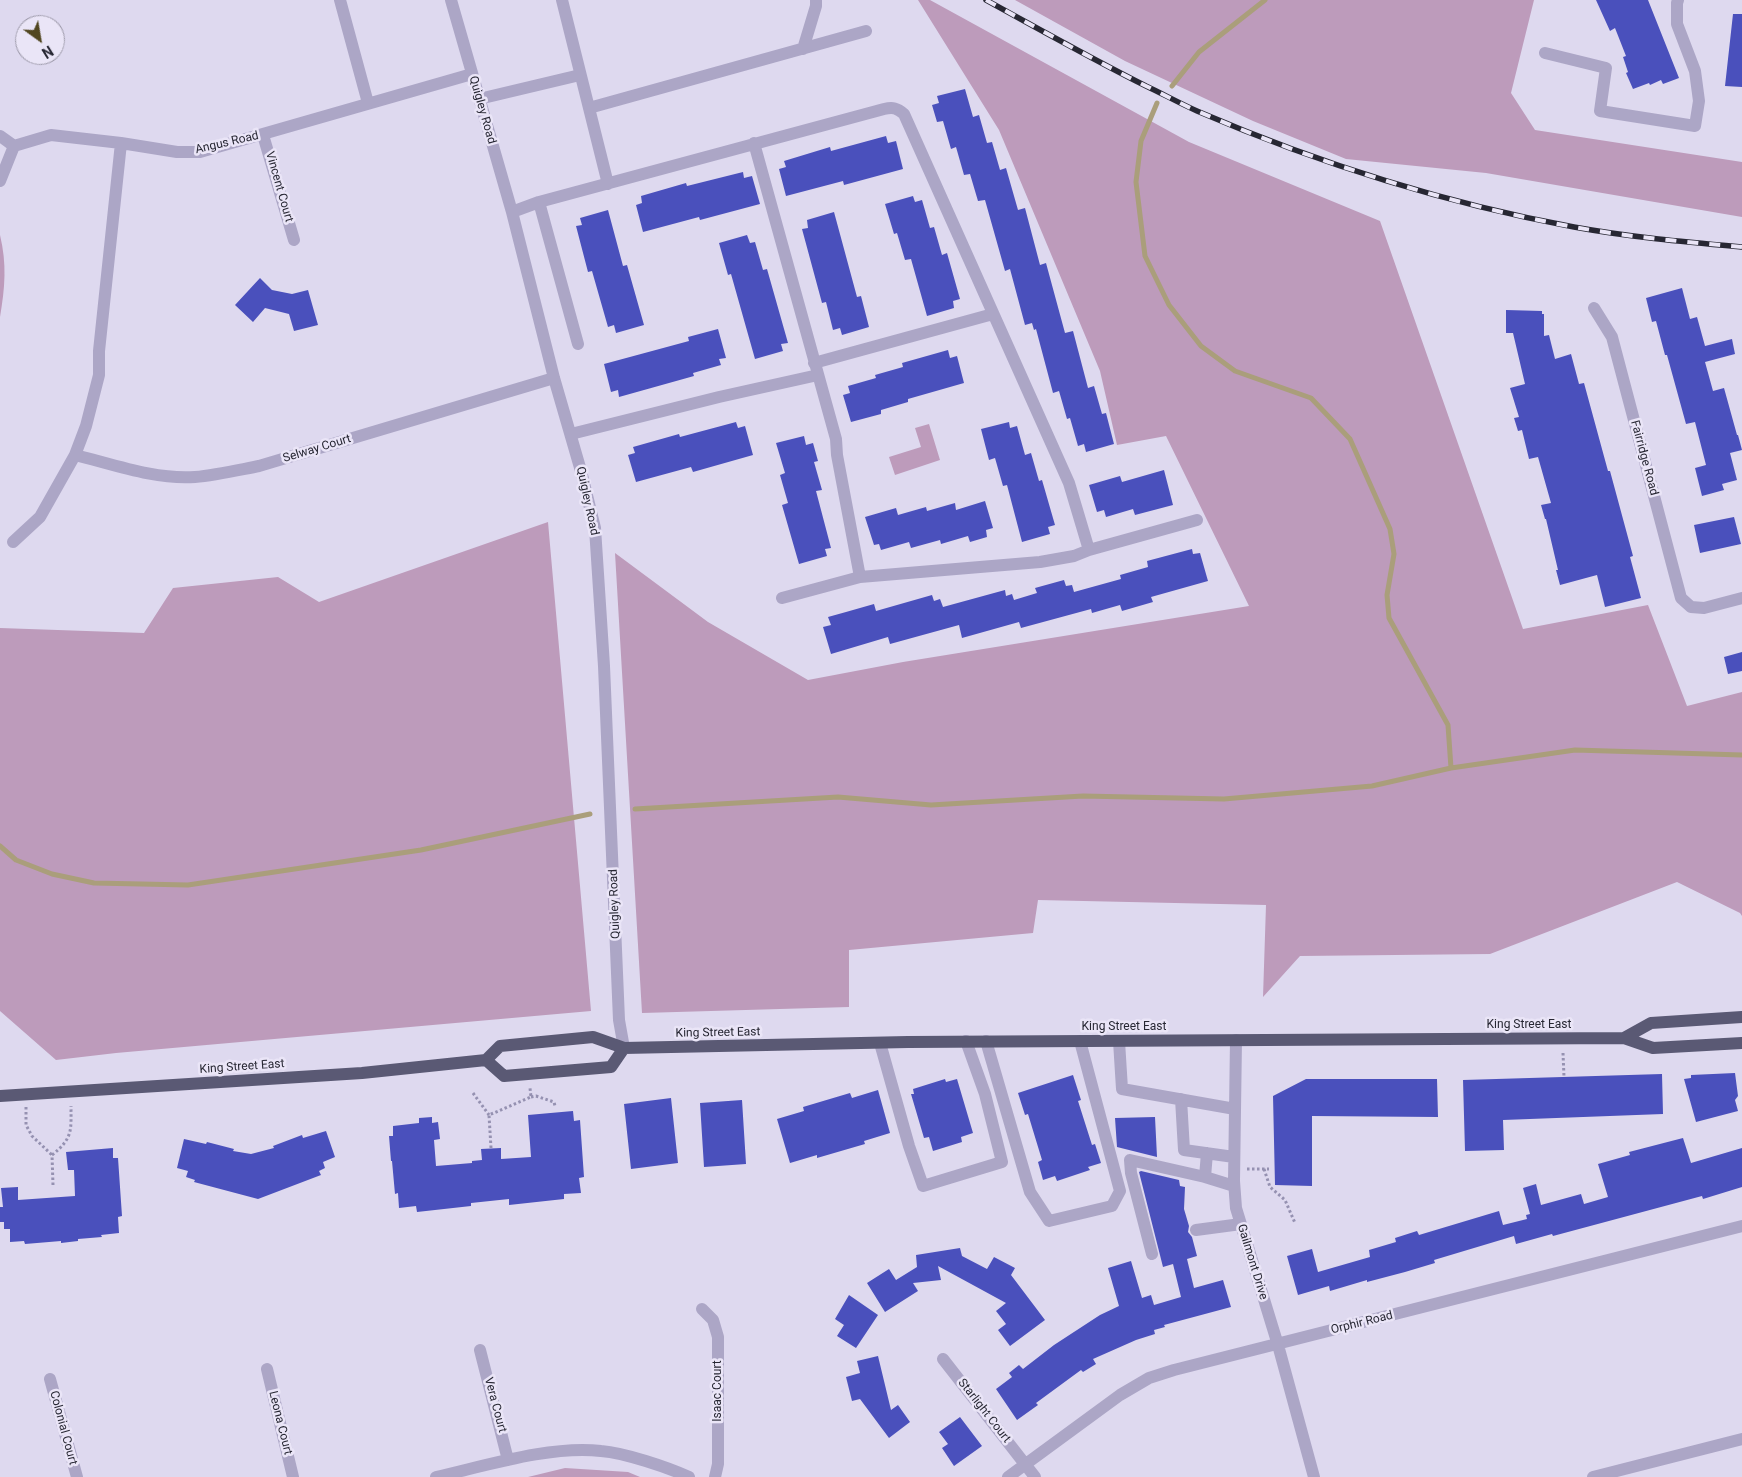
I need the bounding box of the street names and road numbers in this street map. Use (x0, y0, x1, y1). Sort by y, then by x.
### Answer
street label: Quigley Road (465, 74, 499, 146)
street label: Angus Road (194, 129, 260, 157)
street label: Vincent Court (262, 150, 296, 224)
street label: Fairridge Road (1627, 419, 1661, 497)
street label: Selway Court (281, 432, 353, 466)
street label: Quigley Road (573, 465, 601, 537)
street label: Quigley Road (607, 869, 623, 939)
street label: King Street East (1487, 1018, 1571, 1032)
street label: King Street East (1082, 1020, 1166, 1034)
street label: King Street East (675, 1025, 761, 1041)
street label: King Street East (199, 1057, 285, 1077)
street label: Gailmont Drive (1234, 1222, 1270, 1302)
street label: Orphir Road (1330, 1308, 1394, 1338)
street label: Isaac Court (711, 1360, 725, 1422)
street label: Vera Court (481, 1376, 509, 1434)
street label: Starlight Court (955, 1376, 1013, 1446)
street label: Colonial Court (46, 1389, 80, 1467)
street label: Leona Court (265, 1390, 295, 1456)

